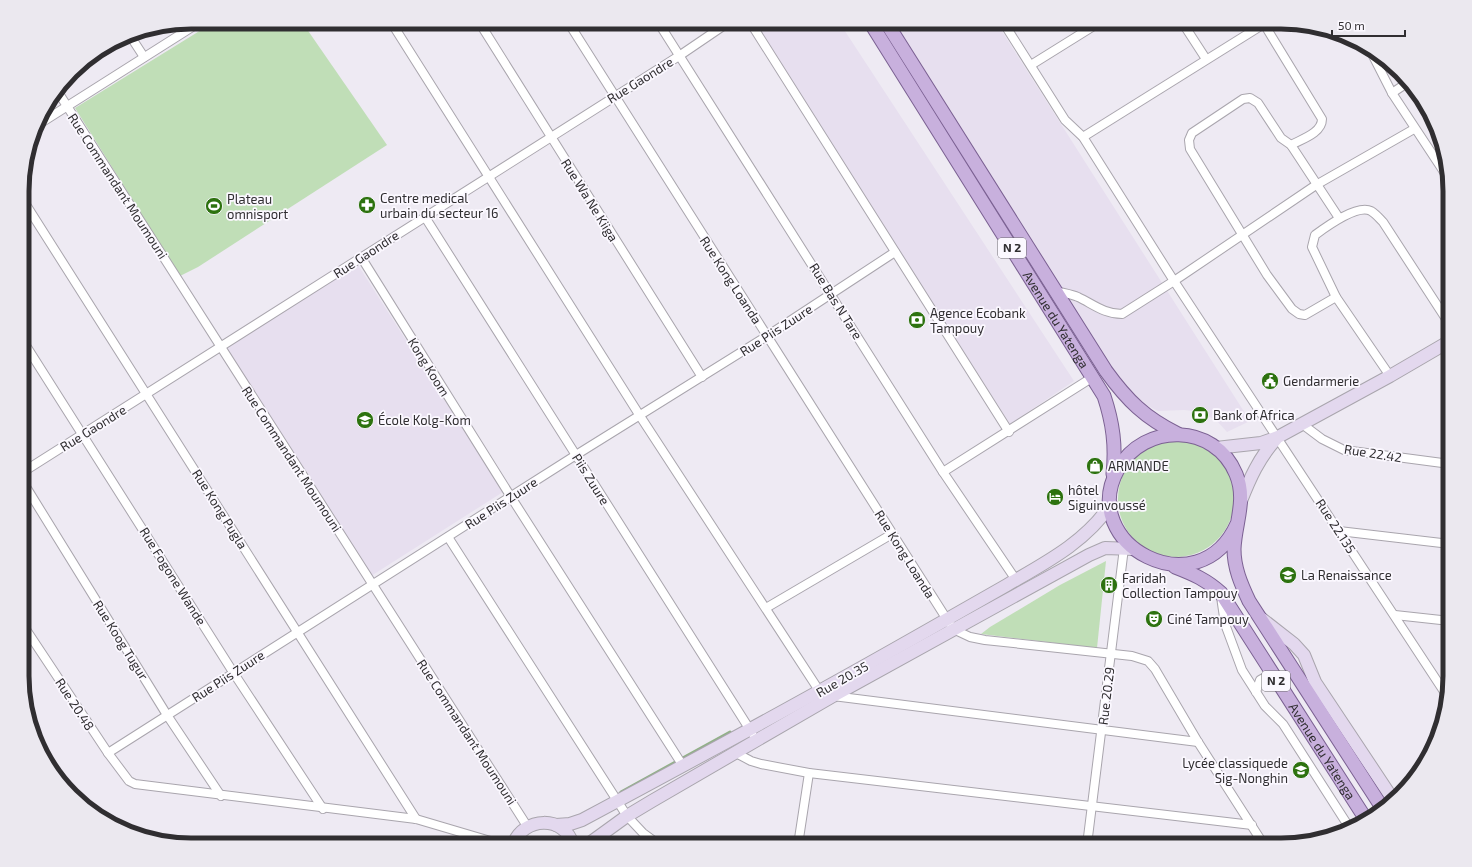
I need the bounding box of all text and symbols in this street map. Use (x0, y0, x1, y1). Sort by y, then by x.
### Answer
scale bar (1332, 12, 1405, 38)
text: 50 m (1338, 18, 1365, 32)
street label: Rue Gaondre (604, 53, 676, 107)
street label: Rue Commandant Moumouni (65, 110, 171, 262)
street label: Rue Wa Ne Kiiga (558, 156, 622, 244)
place label: Centre medical urbain du secteur 16 (380, 190, 498, 221)
place label: Plateau omnisport (227, 191, 288, 222)
pharmacy icon: Centre medical urbain du secteur 16 (357, 195, 377, 215)
sports icon: Plateau omnisport (204, 196, 224, 216)
street label: Rue Gaondre (330, 227, 402, 281)
street label: Rue Kong Loanda (697, 233, 765, 327)
road number: N 2 (998, 238, 1026, 258)
street label: Rue Bas N Tare (806, 260, 866, 342)
street label: Avenue du Yatenga (1020, 268, 1093, 371)
street label: Rue Piis Zuure (737, 301, 815, 359)
place label: Agence Ecobank Tampouy (930, 305, 1026, 336)
bank icon: Agence Ecobank Tampouy (907, 310, 927, 330)
street label: Kong Koom (405, 335, 453, 399)
public building icon: Gendarmerie (1260, 371, 1280, 391)
place label: Gendarmerie (1283, 373, 1359, 389)
street label: Rue Commandant Moumouni (239, 383, 345, 535)
street label: Rue Gaondre (57, 401, 129, 455)
bank icon: Bank of Africa (1190, 405, 1210, 425)
place label: Bank of Africa (1213, 407, 1295, 423)
school or university icon: École Kolg-Kom (355, 410, 375, 430)
place label: École Kolg-Kom (378, 411, 471, 428)
street label: Rue 22.42 (1343, 441, 1403, 465)
street label: Piis Zuure (569, 450, 613, 508)
shop icon: ARMANDE (1085, 456, 1105, 476)
place label: ARMANDE (1108, 458, 1169, 474)
street label: Rue Kong Pugla (189, 466, 251, 552)
street label: Rue Piis Zuure (462, 474, 540, 532)
place label: hôtel Siguinvoussé (1068, 482, 1146, 513)
hotel icon: hôtel Siguinvoussé (1045, 487, 1065, 507)
street label: Rue 22.135 (1312, 496, 1360, 556)
street label: Rue Kong Loanda (871, 507, 939, 601)
street label: Rue Fogone Wande (136, 524, 210, 628)
school or university icon: La Renaissance (1278, 565, 1298, 585)
place label: La Renaissance (1301, 567, 1392, 583)
place label: Faridah Collection Tampouy (1122, 570, 1238, 601)
building icon: Faridah Collection Tampouy (1099, 575, 1119, 595)
street label: Rue Koog Tugur (90, 597, 152, 683)
theatre icon: Ciné Tampouy (1144, 609, 1164, 629)
place label: Ciné Tampouy (1167, 611, 1249, 627)
street label: Rue Piis Zuure (189, 647, 267, 705)
street label: Rue Commandant Moumouni (414, 656, 520, 808)
street label: Rue 20.35 (813, 658, 871, 700)
street label: Rue 20.29 (1095, 666, 1117, 726)
road number: N 2 (1262, 671, 1290, 691)
street label: Rue 20.48 (52, 675, 98, 733)
street label: Avenue du Yatenga (1285, 700, 1359, 802)
place label: Lycée classiquede Sig-Nonghin (1182, 755, 1288, 786)
school or university icon: Lycée classiquede Sig-Nonghin (1291, 760, 1311, 780)

